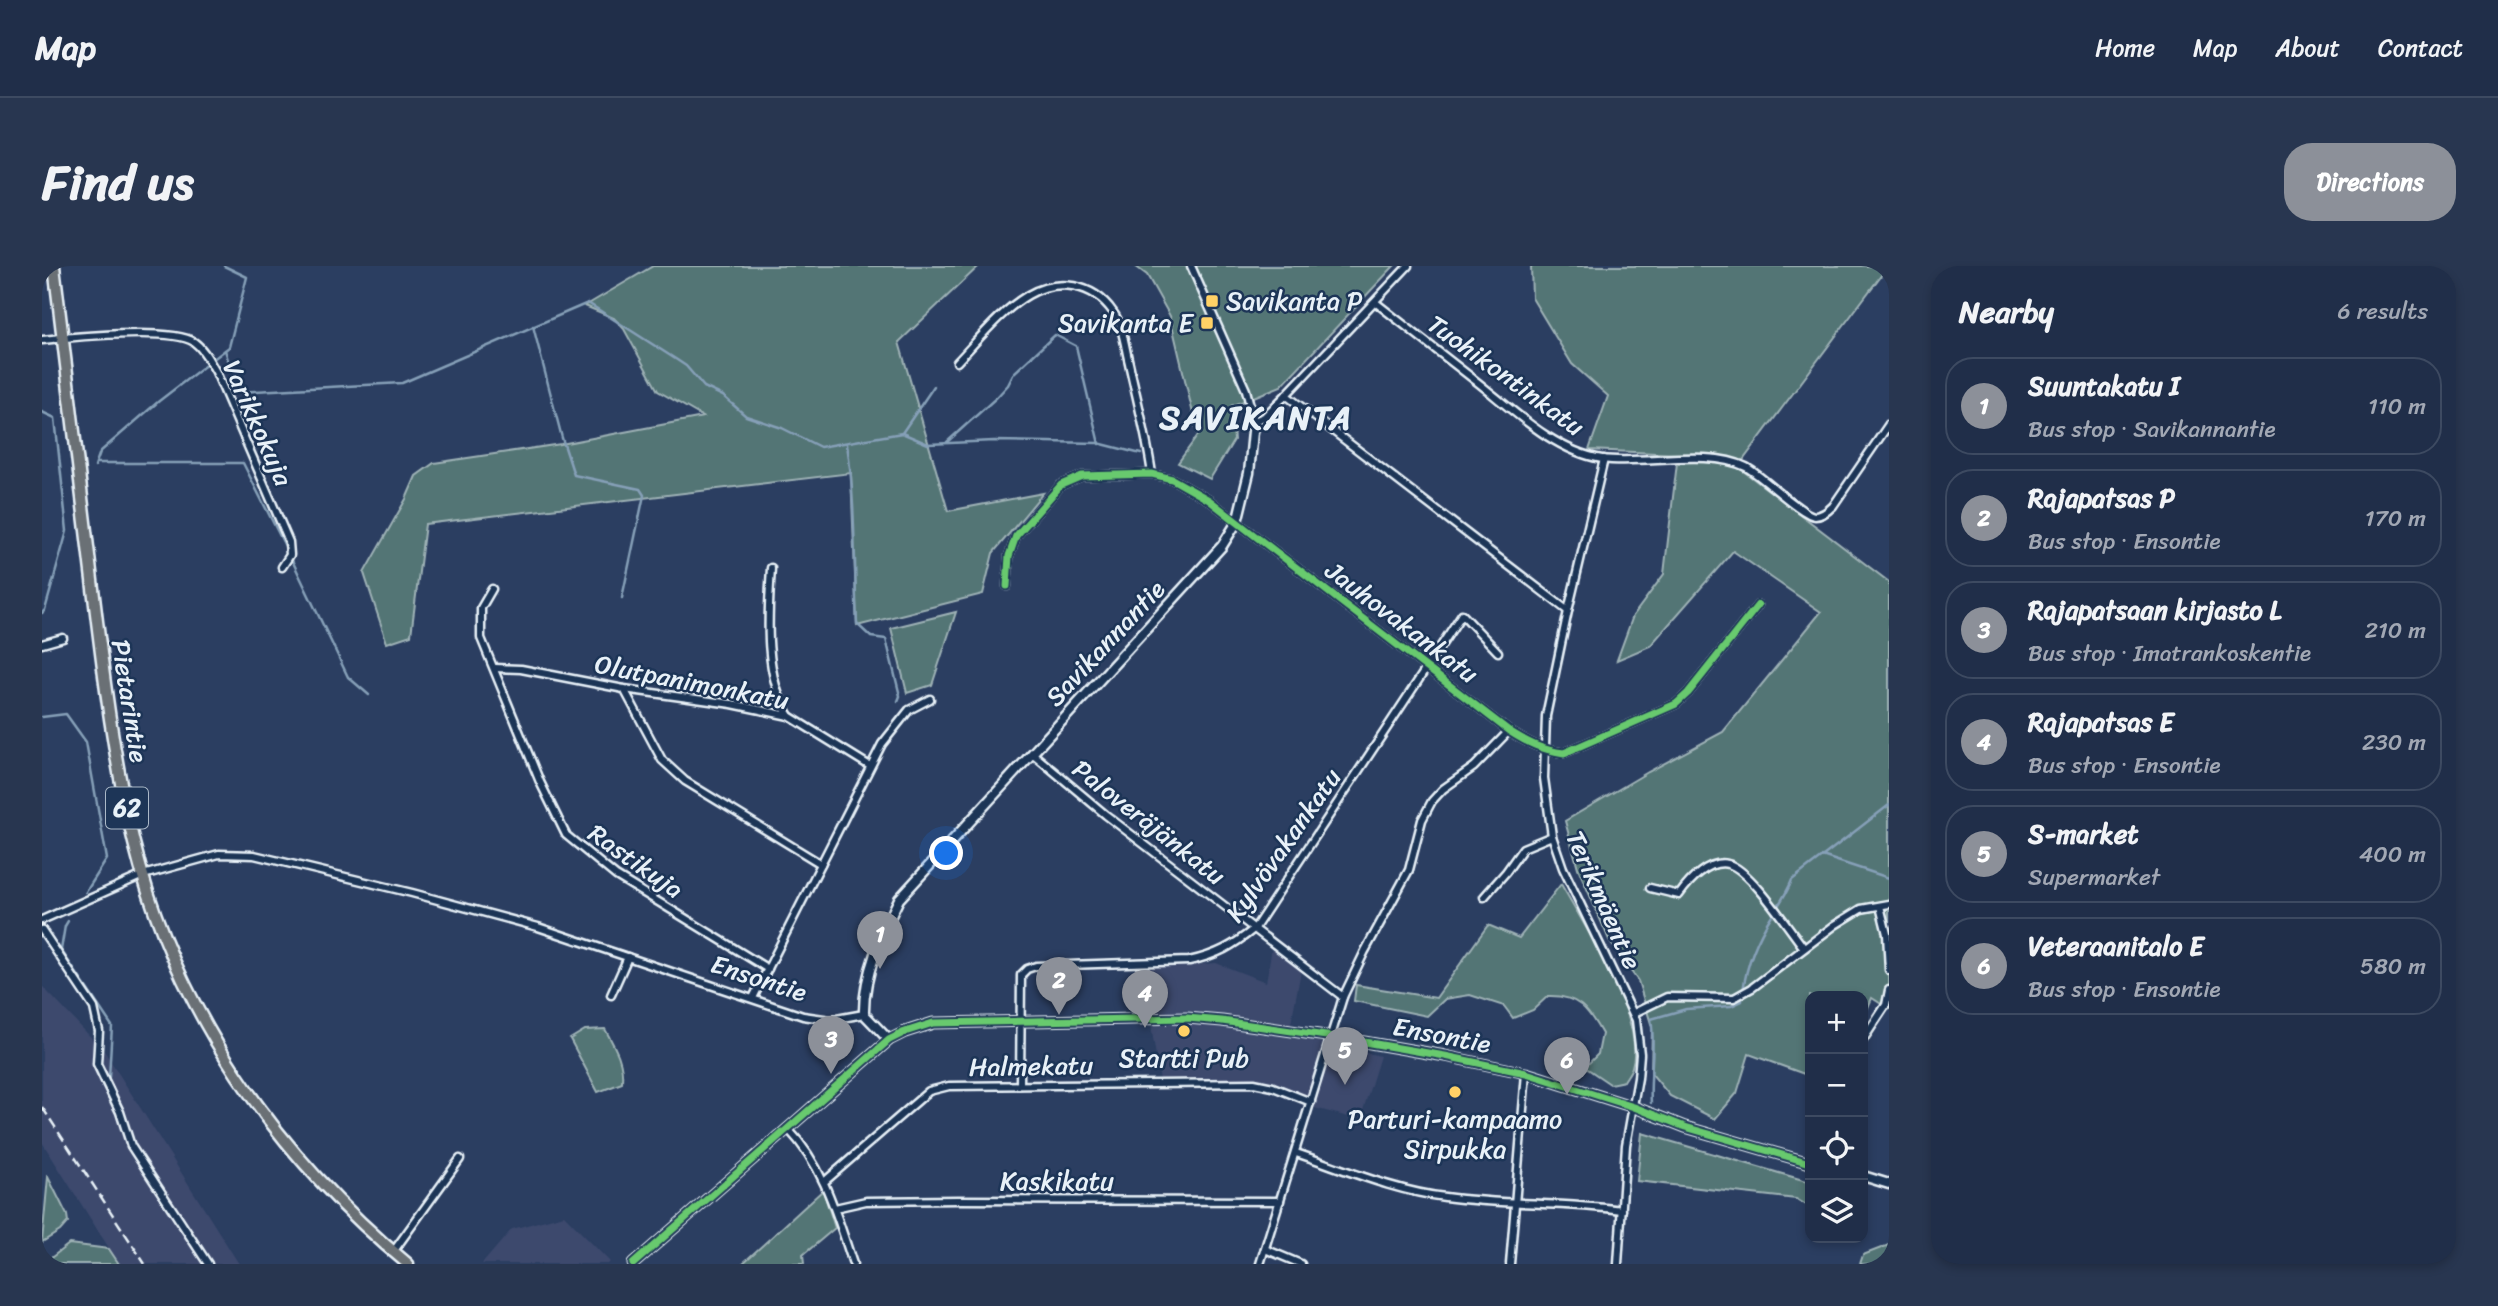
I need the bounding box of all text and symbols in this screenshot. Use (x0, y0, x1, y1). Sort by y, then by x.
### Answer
text: Map (35, 19, 96, 77)
text: Home (2095, 27, 2155, 69)
text: Map (2193, 27, 2237, 69)
text: About (2275, 27, 2340, 69)
text: Contact (2378, 27, 2463, 69)
text: Find us (42, 139, 194, 226)
button: Directions (2284, 143, 2456, 221)
place label: Savikanta P (1226, 278, 1363, 324)
text: Nearby (1959, 285, 2054, 339)
text: 6 results (2338, 291, 2428, 332)
marker: Savikanta P (1204, 293, 1220, 309)
place label: Savikanta E (1058, 300, 1195, 346)
street label: Tuohikontinkatu (1417, 302, 1595, 448)
marker: Savikanta E (1199, 315, 1215, 331)
street label: Varikkokuja (210, 352, 307, 495)
text: Suuntakatu I (2028, 363, 2180, 409)
text: 1 (1979, 386, 1989, 427)
text: 110 m (2368, 386, 2426, 427)
district label: SAVIKANTA (1158, 389, 1353, 447)
text: Bus stop · Savikannantie (2028, 409, 2276, 450)
text: Rajapatsas P (2028, 475, 2175, 521)
text: 2 (1977, 498, 1991, 539)
text: 170 m (2365, 498, 2426, 539)
text: Bus stop · Ensontie (2028, 521, 2221, 562)
street label: Jauhovakankatu (1314, 548, 1489, 695)
street label: Savikannantie (1033, 568, 1177, 718)
text: Rajapatsaan kirjasto L (2028, 587, 2282, 633)
text: 3 (1978, 610, 1990, 651)
text: 210 m (2365, 610, 2426, 651)
text: Bus stop · Imatrankoskentie (2028, 633, 2311, 674)
street label: Pietarintie (98, 636, 162, 766)
street label: Olutpanimonkatu (591, 641, 793, 723)
text: Rajapatsas E (2028, 699, 2174, 745)
text: 4 (1977, 722, 1991, 763)
text: 230 m (2362, 722, 2426, 763)
text: Bus stop · Ensontie (2028, 745, 2221, 786)
street label: Paloveräjänkatu (1062, 747, 1236, 897)
street label: Kylvövakankatu (1212, 758, 1354, 932)
road number: 62 (106, 788, 148, 828)
street label: Rastikuja (578, 811, 694, 911)
text: S-market (2028, 811, 2139, 857)
street label: Terikmäentie (1553, 823, 1655, 977)
text: 5 (1977, 834, 1991, 875)
text: 400 m (2359, 834, 2426, 875)
your location (929, 836, 963, 870)
text: Supermarket (2028, 857, 2160, 898)
pin: 1 (857, 911, 903, 969)
text: Veteraanitalo E (2028, 923, 2204, 969)
street label: Ensontie (705, 941, 814, 1015)
text: 6 (1977, 946, 1991, 987)
text: 580 m (2360, 946, 2426, 987)
pin: 2 (1036, 957, 1082, 1015)
text: Bus stop · Ensontie (2028, 969, 2221, 1010)
pin: 4 (1122, 970, 1168, 1028)
map controls (1805, 991, 1868, 1243)
button: + (1805, 991, 1868, 1054)
street label: Ensontie (1389, 1003, 1495, 1067)
pin: 3 (808, 1016, 854, 1074)
marker: Startti Pub (1176, 1023, 1192, 1039)
pin: 5 (1322, 1027, 1368, 1085)
place label: Startti Pub (1119, 1035, 1249, 1081)
pin: 6 (1544, 1037, 1590, 1095)
street label: Halmekatu (968, 1042, 1094, 1090)
button: − (1805, 1054, 1868, 1117)
marker: Parturi-kampaamo Sirpukka (1447, 1084, 1463, 1100)
place label: Parturi-kampaamo Sirpukka (1348, 1096, 1562, 1172)
button: locate (1805, 1117, 1868, 1180)
street label: Kaskikatu (1000, 1158, 1114, 1204)
button: layers (1805, 1180, 1868, 1243)

